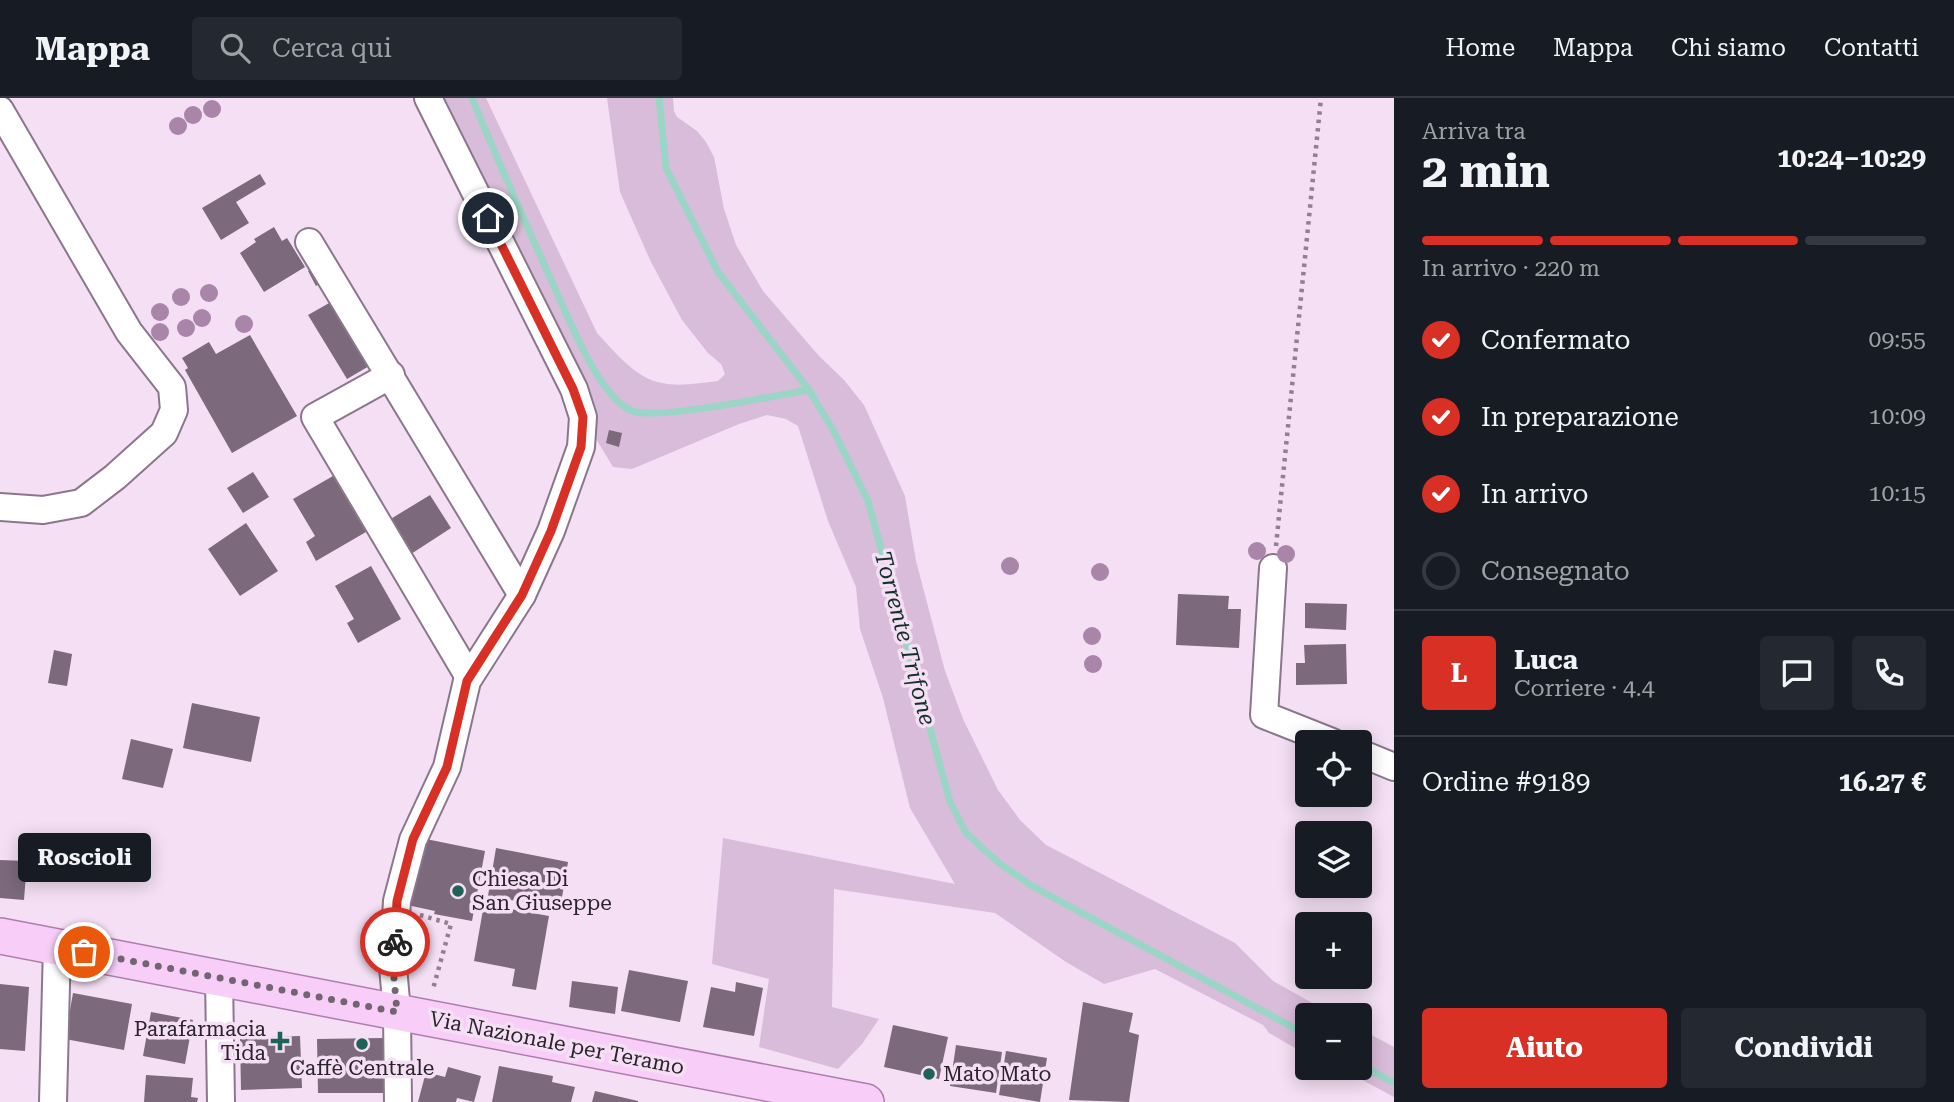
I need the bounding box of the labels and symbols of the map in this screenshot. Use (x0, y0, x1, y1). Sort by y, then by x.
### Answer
pin (458, 188, 518, 248)
water label: Torrente Trifone (869, 548, 941, 728)
callout: Roscioli (18, 833, 150, 882)
place label: Chiesa Di San Giuseppe (472, 867, 612, 915)
marker: Chiesa Di San Giuseppe (450, 883, 466, 899)
courier (360, 907, 430, 977)
pin (54, 922, 114, 982)
street label: Via Nazionale per Teramo (428, 1007, 686, 1079)
place label: Parafarmacia Tida (134, 1017, 267, 1065)
marker: Parafarmacia Tida (272, 1033, 288, 1049)
marker: Caffè Centrale (354, 1036, 370, 1052)
place label: Caffè Centrale (290, 1056, 434, 1080)
place label: Mato Mato (943, 1062, 1051, 1086)
marker: Mato Mato (921, 1066, 937, 1082)

